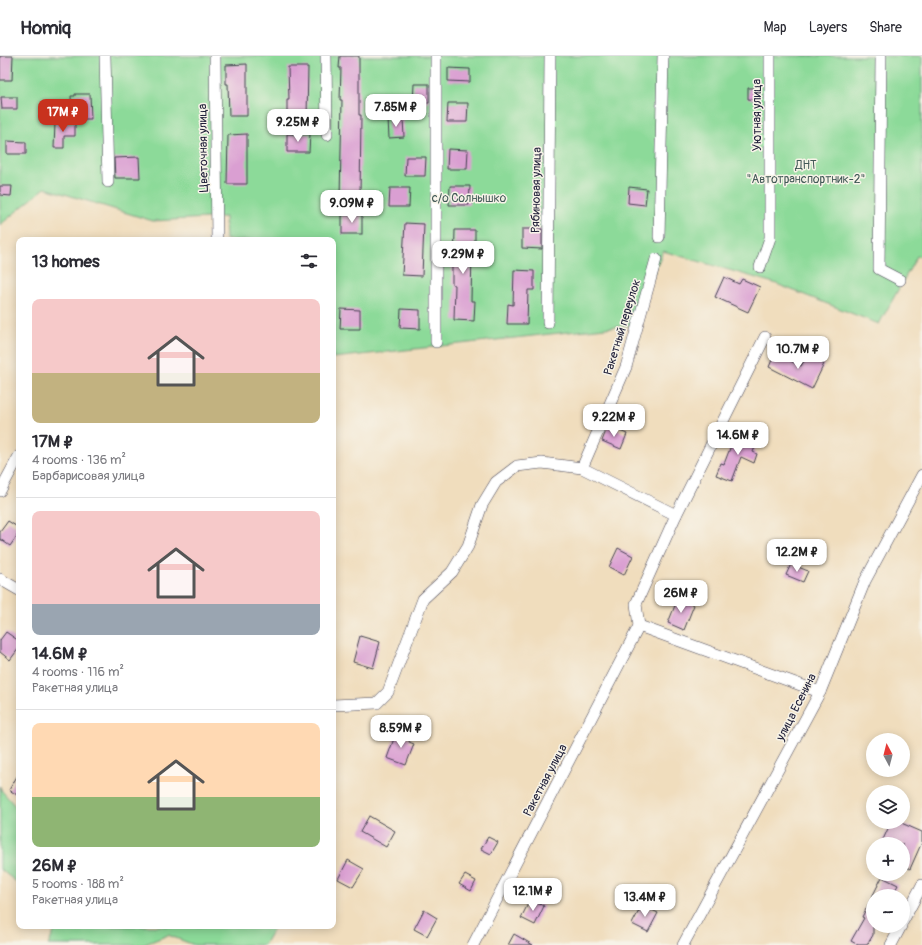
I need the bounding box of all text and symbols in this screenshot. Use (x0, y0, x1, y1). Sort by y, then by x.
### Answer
text: Homiq (20, 16, 71, 40)
text: Map (764, 19, 787, 36)
text: Layers (809, 19, 847, 36)
text: Share (869, 19, 902, 36)
street label: Уютная улица (750, 78, 765, 151)
pin: 7.85M ₽ (359, 94, 433, 128)
pin: 17M ₽ (35, 99, 91, 133)
text: 7.85M ₽ (374, 99, 418, 115)
street label: Цветочная улица (195, 103, 212, 192)
text: 17M ₽ (47, 104, 79, 120)
pin: 9.25M ₽ (261, 109, 335, 143)
text: 9.25M ₽ (276, 114, 320, 130)
street label: Рябиновая улица (528, 147, 545, 233)
park label: ДНТ "Автотранспортник-2" (747, 158, 865, 187)
pin: 9.09M ₽ (315, 190, 389, 224)
park label: с/о Солнышко (432, 191, 507, 206)
text: 9.09M ₽ (329, 195, 375, 211)
pin: 9.29M ₽ (426, 241, 500, 275)
text: 9.29M ₽ (441, 246, 485, 262)
icon: filters (298, 250, 320, 272)
text: 13 homes (32, 251, 100, 272)
street label: Ракетный переулок (601, 277, 644, 377)
icon: home (140, 325, 212, 397)
pin: 10.7M ₽ (761, 336, 835, 370)
text: 10.7M ₽ (776, 341, 820, 357)
pin: 9.22M ₽ (577, 404, 651, 438)
text: 9.22M ₽ (592, 409, 636, 425)
pin: 14.6M ₽ (701, 422, 775, 456)
text: 14.6M ₽ (716, 427, 760, 443)
text: 17M ₽ (32, 431, 74, 452)
text: 4 rooms · 136 m² (32, 452, 126, 468)
text: Барбарисовая улица (32, 468, 145, 484)
icon: home (140, 537, 212, 609)
pin: 12.2M ₽ (760, 539, 834, 573)
text: 12.2M ₽ (776, 544, 818, 560)
pin: 26M ₽ (653, 580, 709, 614)
text: 26M ₽ (664, 585, 698, 601)
text: 14.6M ₽ (32, 643, 88, 664)
text: 4 rooms · 116 m² (32, 664, 124, 680)
street label: улица Есенина (773, 671, 820, 744)
text: Ракетная улица (32, 680, 118, 696)
pin: 8.59M ₽ (364, 715, 438, 749)
text: 8.59M ₽ (379, 720, 423, 736)
north arrow (866, 733, 910, 777)
map controls (866, 733, 910, 933)
street label: Ракетная улица (520, 741, 571, 819)
icon: home (140, 749, 212, 821)
button: layers (866, 785, 910, 829)
button: + (866, 837, 910, 881)
text: 26M ₽ (32, 855, 78, 876)
text: 5 rooms · 188 m² (32, 876, 124, 892)
pin: 12.1M ₽ (496, 878, 570, 912)
text: 12.1M ₽ (513, 883, 553, 899)
pin: 13.4M ₽ (608, 884, 682, 918)
text: 13.4M ₽ (624, 889, 666, 905)
button: − (866, 889, 910, 933)
text: Ракетная улица (32, 892, 118, 908)

